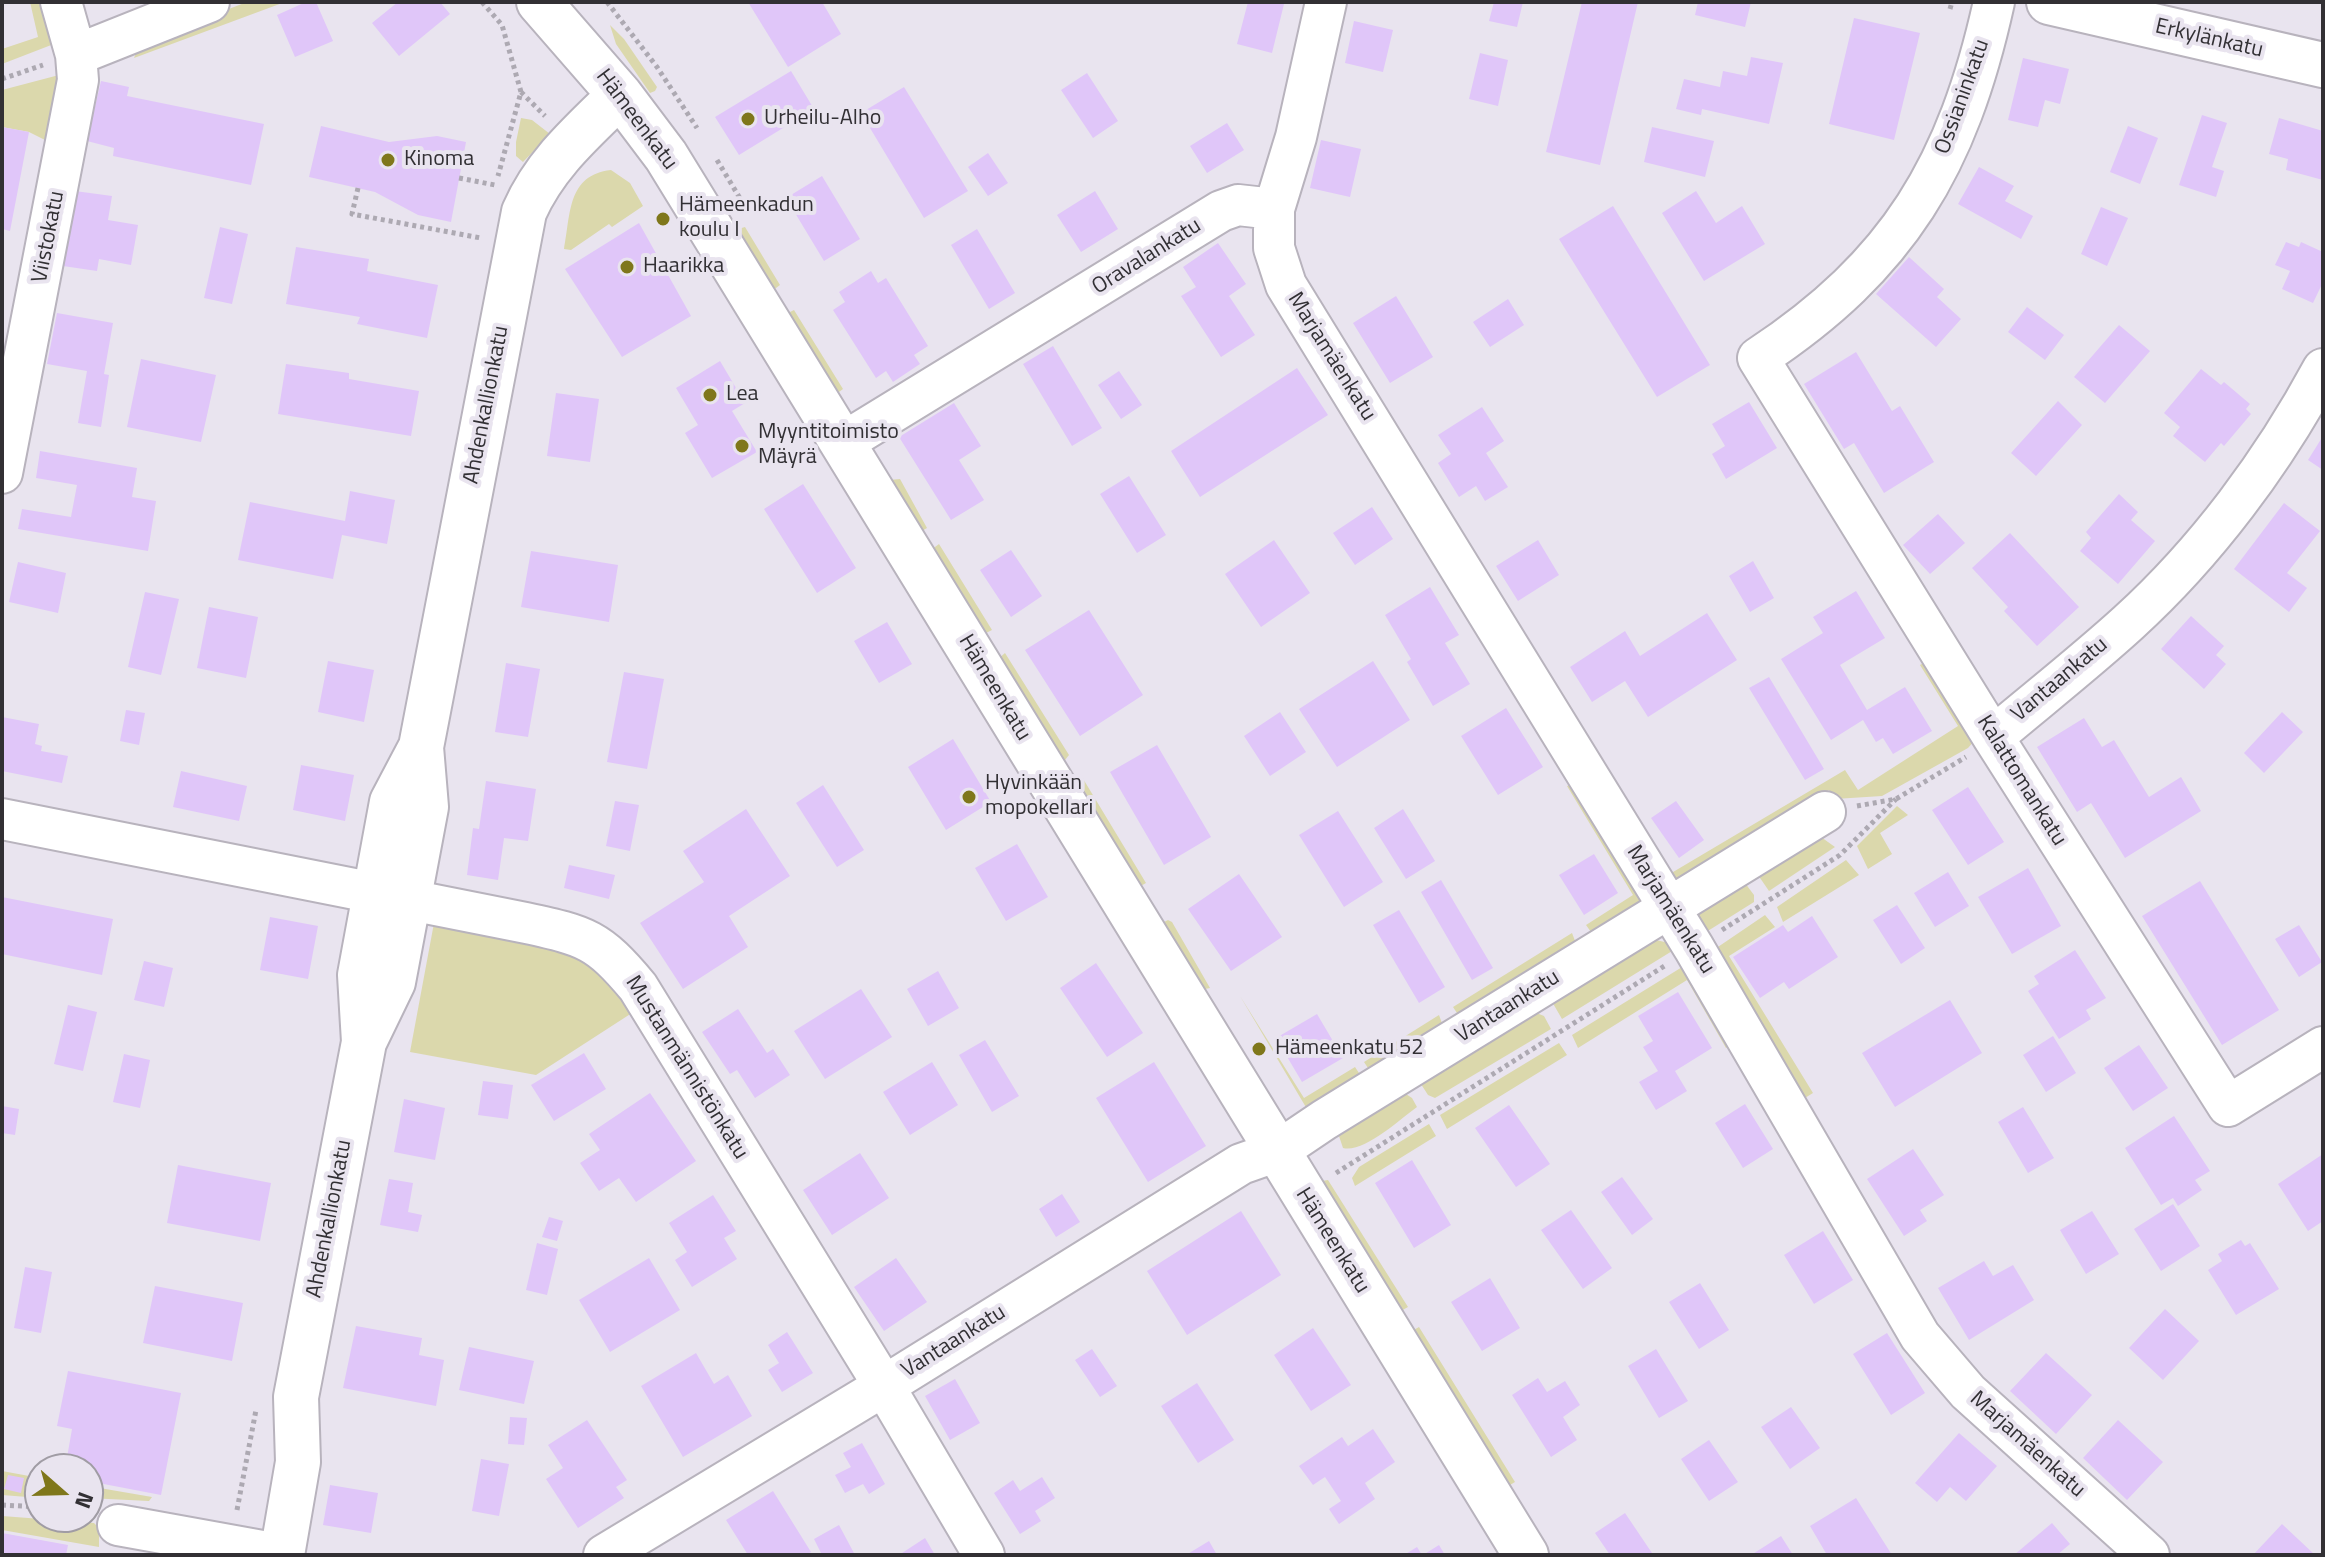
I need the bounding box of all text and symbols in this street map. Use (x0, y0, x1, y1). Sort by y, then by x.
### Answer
street label: Erkylänkatu (2153, 14, 2265, 64)
street label: Ossianinkatu (1930, 36, 1996, 158)
street label: Hämeenkatu (590, 64, 682, 176)
place label: Urheilu-Alho (764, 106, 881, 132)
marker: Urheilu-Alho (739, 110, 757, 128)
place label: Kinoma (404, 147, 474, 173)
marker: Kinoma (379, 151, 397, 169)
street label: Viistokatu (27, 189, 71, 285)
place label: Hämeenkadun koulu I (679, 193, 814, 244)
marker: Hämeenkadun koulu I (654, 210, 672, 228)
street label: Oravalankatu (1088, 213, 1206, 301)
place label: Haarikka (643, 254, 724, 280)
marker: Haarikka (618, 258, 636, 276)
street label: Marjamäenkatu (1281, 288, 1381, 426)
street label: Ahdenkallionkatu (459, 324, 515, 486)
place label: Lea (726, 382, 759, 408)
marker: Lea (701, 386, 719, 404)
place label: Myyntitoimisto Mäyrä (758, 420, 899, 472)
marker: Myyntitoimisto Mäyrä (733, 437, 751, 455)
street label: Hämeenkatu (952, 630, 1036, 746)
street label: Vantaankatu (2007, 632, 2113, 728)
street label: Kalattomankatu (1970, 711, 2072, 851)
place label: Hyvinkään mopokellari (985, 771, 1093, 822)
marker: Hyvinkään mopokellari (960, 788, 978, 806)
street label: Marjamäenkatu (1620, 841, 1720, 979)
street label: Vantaankatu (1451, 965, 1565, 1049)
street label: Mustanmännistönkatu (619, 971, 753, 1165)
place label: Hämeenkatu 52 (1275, 1036, 1424, 1062)
marker: Hämeenkatu 52 (1250, 1040, 1268, 1058)
street label: Ahdenkallionkatu (302, 1138, 358, 1300)
street label: Hämeenkatu (1289, 1183, 1375, 1299)
street label: Vantaankatu (897, 1300, 1011, 1384)
street label: Marjamäenkatu (1964, 1386, 2090, 1504)
north arrow (24, 1453, 104, 1533)
text: N (66, 1488, 103, 1514)

